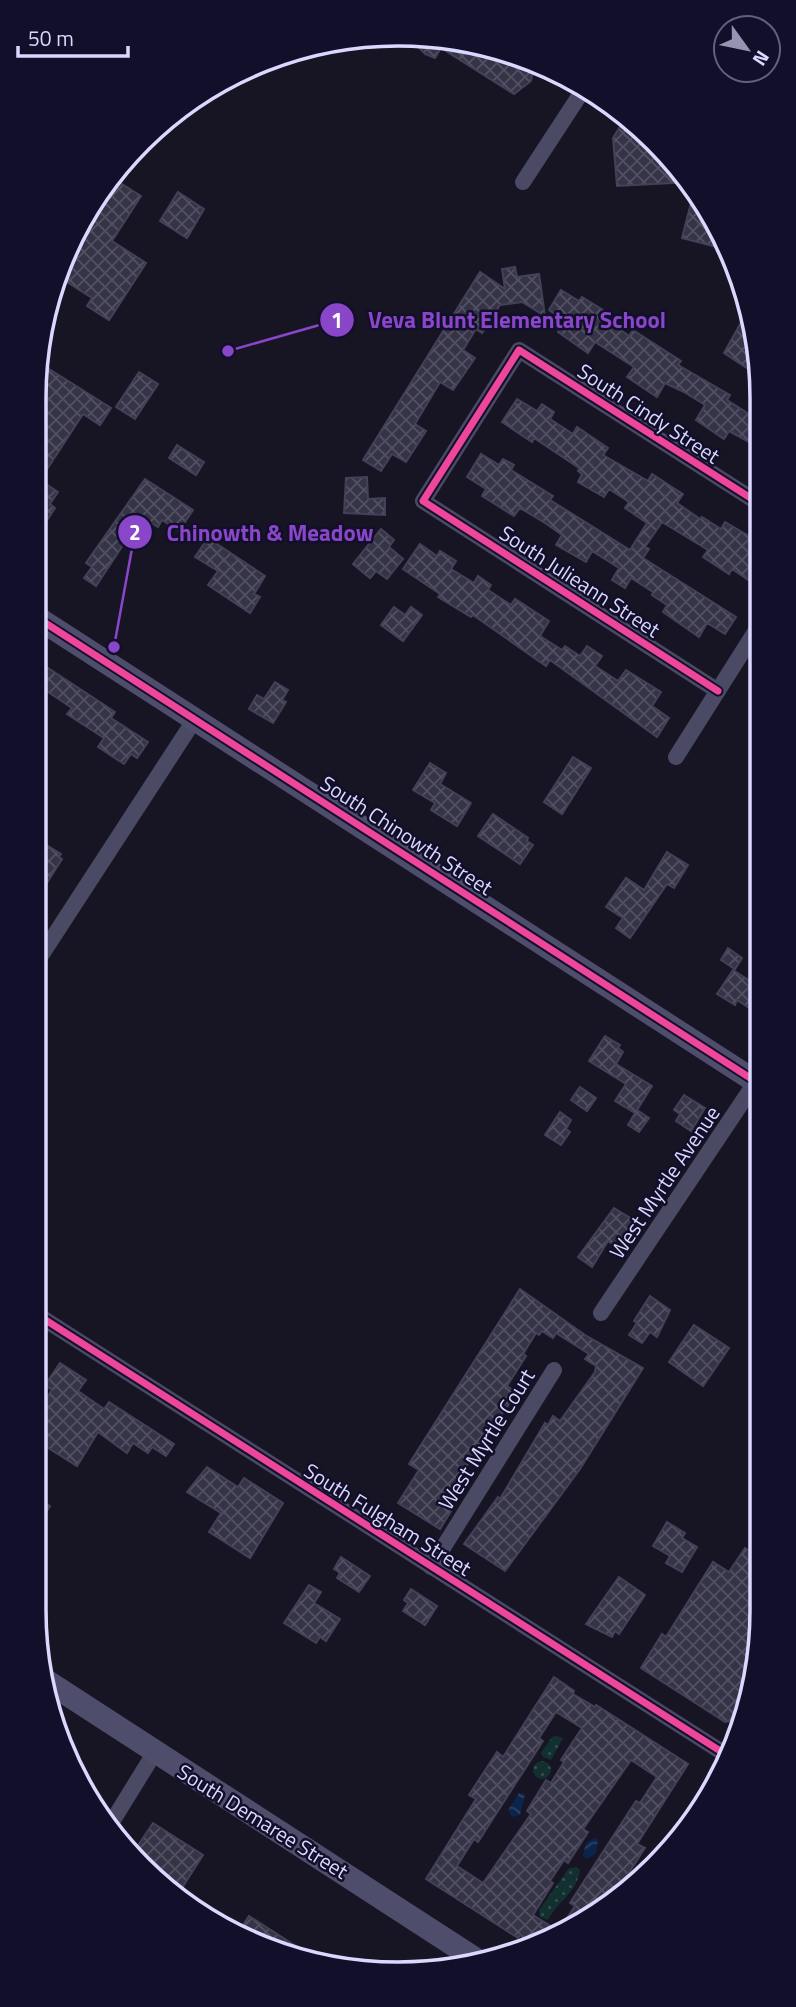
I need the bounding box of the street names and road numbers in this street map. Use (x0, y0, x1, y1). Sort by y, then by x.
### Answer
street label: South Cindy Street (571, 355, 727, 471)
street label: South Julieann Street (493, 517, 667, 645)
street label: South Chinowth Street (314, 767, 500, 903)
street label: West Myrtle Avenue (601, 1099, 727, 1265)
street label: West Myrtle Court (430, 1362, 543, 1516)
street label: South Fulgham Street (298, 1454, 479, 1584)
street label: South Demaree Street (171, 1755, 355, 1887)

